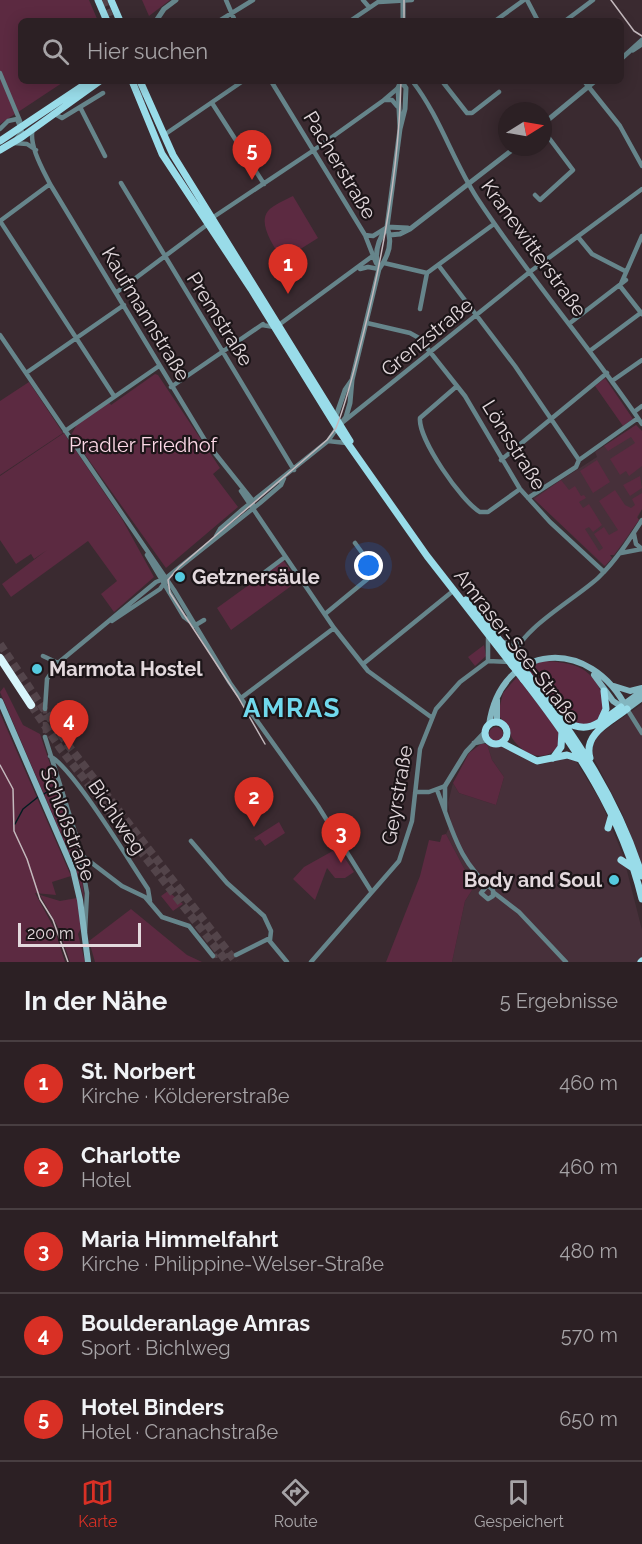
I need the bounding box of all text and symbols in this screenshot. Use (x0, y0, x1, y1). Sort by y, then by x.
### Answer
search box (18, 18, 624, 84)
icon: search (39, 35, 72, 68)
text: Hier suchen (87, 38, 208, 64)
north arrow (498, 102, 552, 156)
street label: Pacherstraße (298, 107, 382, 224)
pin: 5 (232, 130, 272, 180)
street label: Kranewitterstraße (476, 175, 592, 321)
street label: Kaufmannstraße (97, 243, 196, 385)
pin: 1 (268, 244, 308, 294)
street label: Premstraße (182, 268, 258, 371)
street label: Grenzstraße (376, 293, 478, 381)
street label: Lönsstraße (477, 396, 551, 495)
park label: Pradler Friedhof (69, 433, 218, 457)
your location (354, 551, 383, 580)
street label: Amraser-See-Straße (449, 564, 585, 728)
place label: Getznersäule (192, 565, 320, 589)
marker: Getznersäule (173, 570, 187, 584)
place label: Marmota Hostel (49, 657, 203, 681)
marker: Marmota Hostel (30, 662, 44, 676)
district label: AMRAS (243, 693, 341, 723)
pin: 4 (50, 700, 88, 750)
street label: Geyrstraße (376, 743, 418, 847)
street label: Schloßstraße (35, 764, 101, 885)
street label: Bichlweg (83, 775, 151, 859)
pin: 2 (234, 778, 274, 827)
pin: 3 (322, 814, 360, 863)
place label: Body and Soul (464, 868, 603, 892)
marker: Body and Soul (607, 873, 621, 887)
scale bar (18, 920, 141, 947)
text: 200 m (27, 924, 74, 943)
text: In der Nähe (24, 986, 167, 1016)
text: 5 Ergebnisse (500, 989, 618, 1013)
text: St. Norbert (81, 1058, 195, 1084)
text: 1 (39, 1071, 48, 1095)
text: 460 m (559, 1071, 618, 1095)
text: Kirche · Köldererstraße (81, 1084, 290, 1108)
text: Charlotte (81, 1142, 181, 1168)
text: 2 (38, 1155, 49, 1179)
text: 460 m (559, 1155, 618, 1179)
text: Hotel (81, 1168, 131, 1192)
text: Maria Himmelfahrt (81, 1226, 279, 1252)
text: 3 (38, 1239, 49, 1263)
text: 480 m (560, 1239, 618, 1263)
text: Kirche · Philippine-Welser-Straße (81, 1252, 384, 1276)
text: Boulderanlage Amras (81, 1310, 310, 1336)
text: 4 (38, 1323, 49, 1347)
text: 570 m (561, 1323, 618, 1347)
text: Sport · Bichlweg (81, 1336, 231, 1360)
text: Hotel Binders (81, 1394, 224, 1420)
text: 5 (38, 1407, 49, 1431)
text: 650 m (559, 1407, 618, 1431)
text: Hotel · Cranachstraße (81, 1420, 278, 1444)
tab: Karte (78, 1476, 117, 1531)
tab: Route (274, 1476, 318, 1531)
tab: Gespeichert (474, 1476, 564, 1531)

